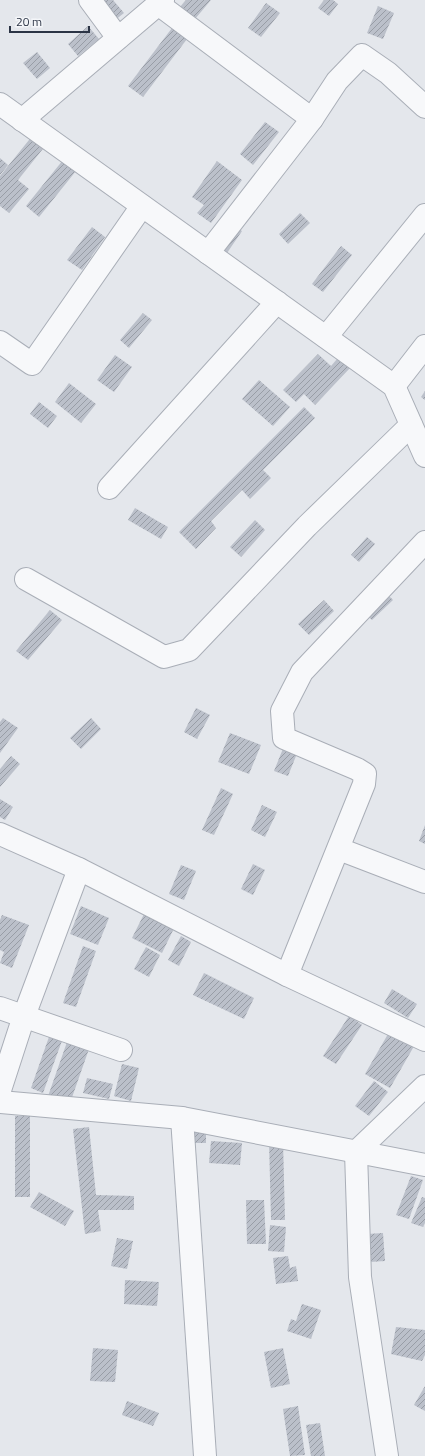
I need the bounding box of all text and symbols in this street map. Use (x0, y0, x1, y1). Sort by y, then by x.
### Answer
scale bar (10, 8, 89, 34)
text: 20 m (16, 12, 42, 31)

